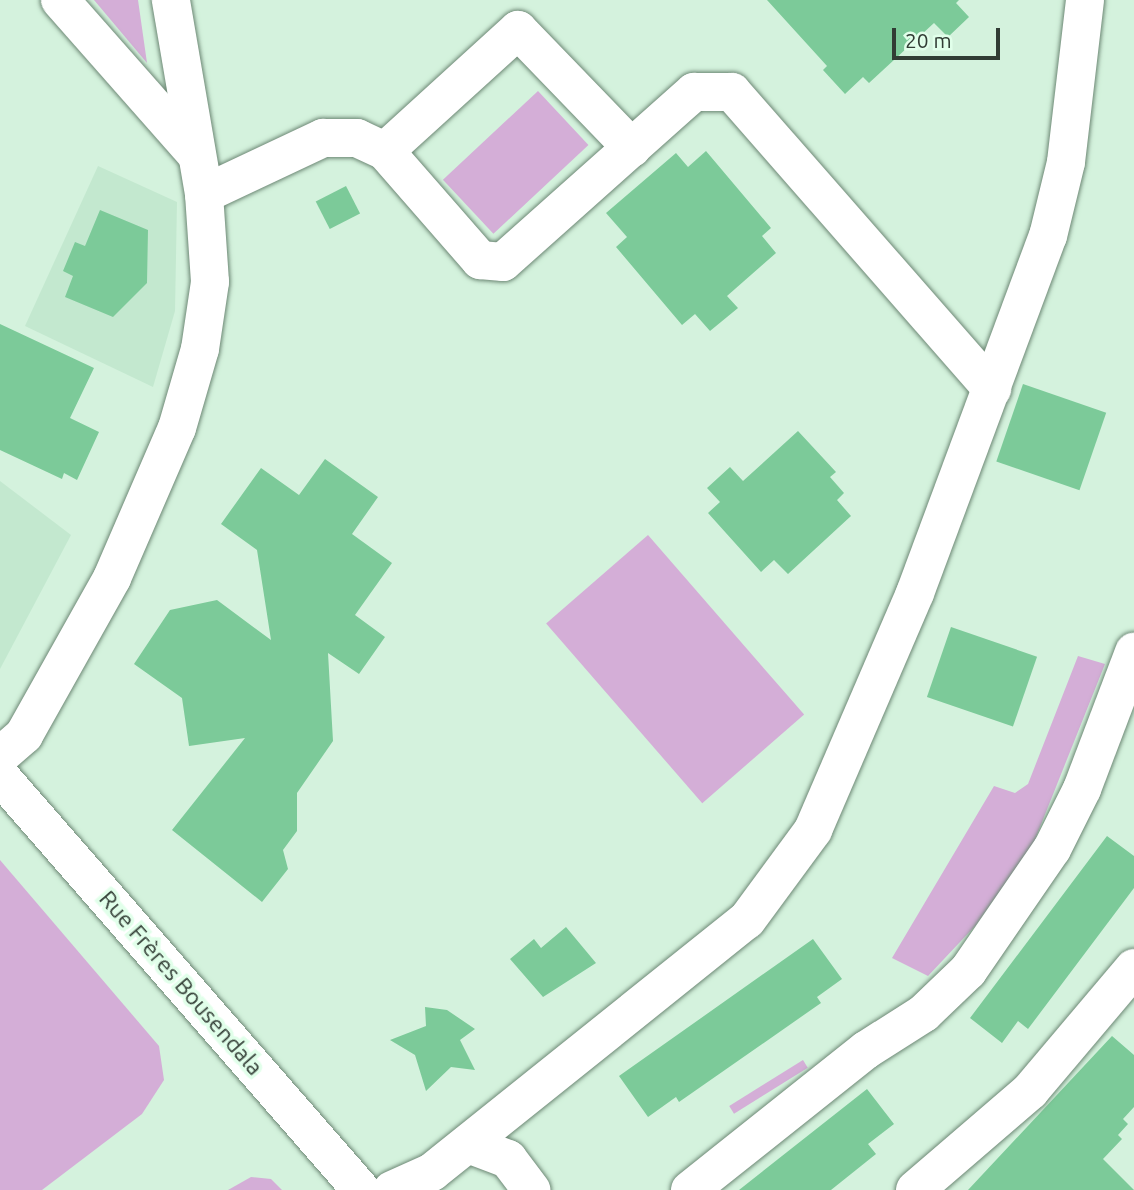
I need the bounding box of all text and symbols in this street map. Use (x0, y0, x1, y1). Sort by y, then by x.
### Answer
scale bar (896, 14, 1004, 58)
text: 20 m (905, 28, 952, 52)
street label: Rue Frères Bousendala (93, 885, 269, 1081)

